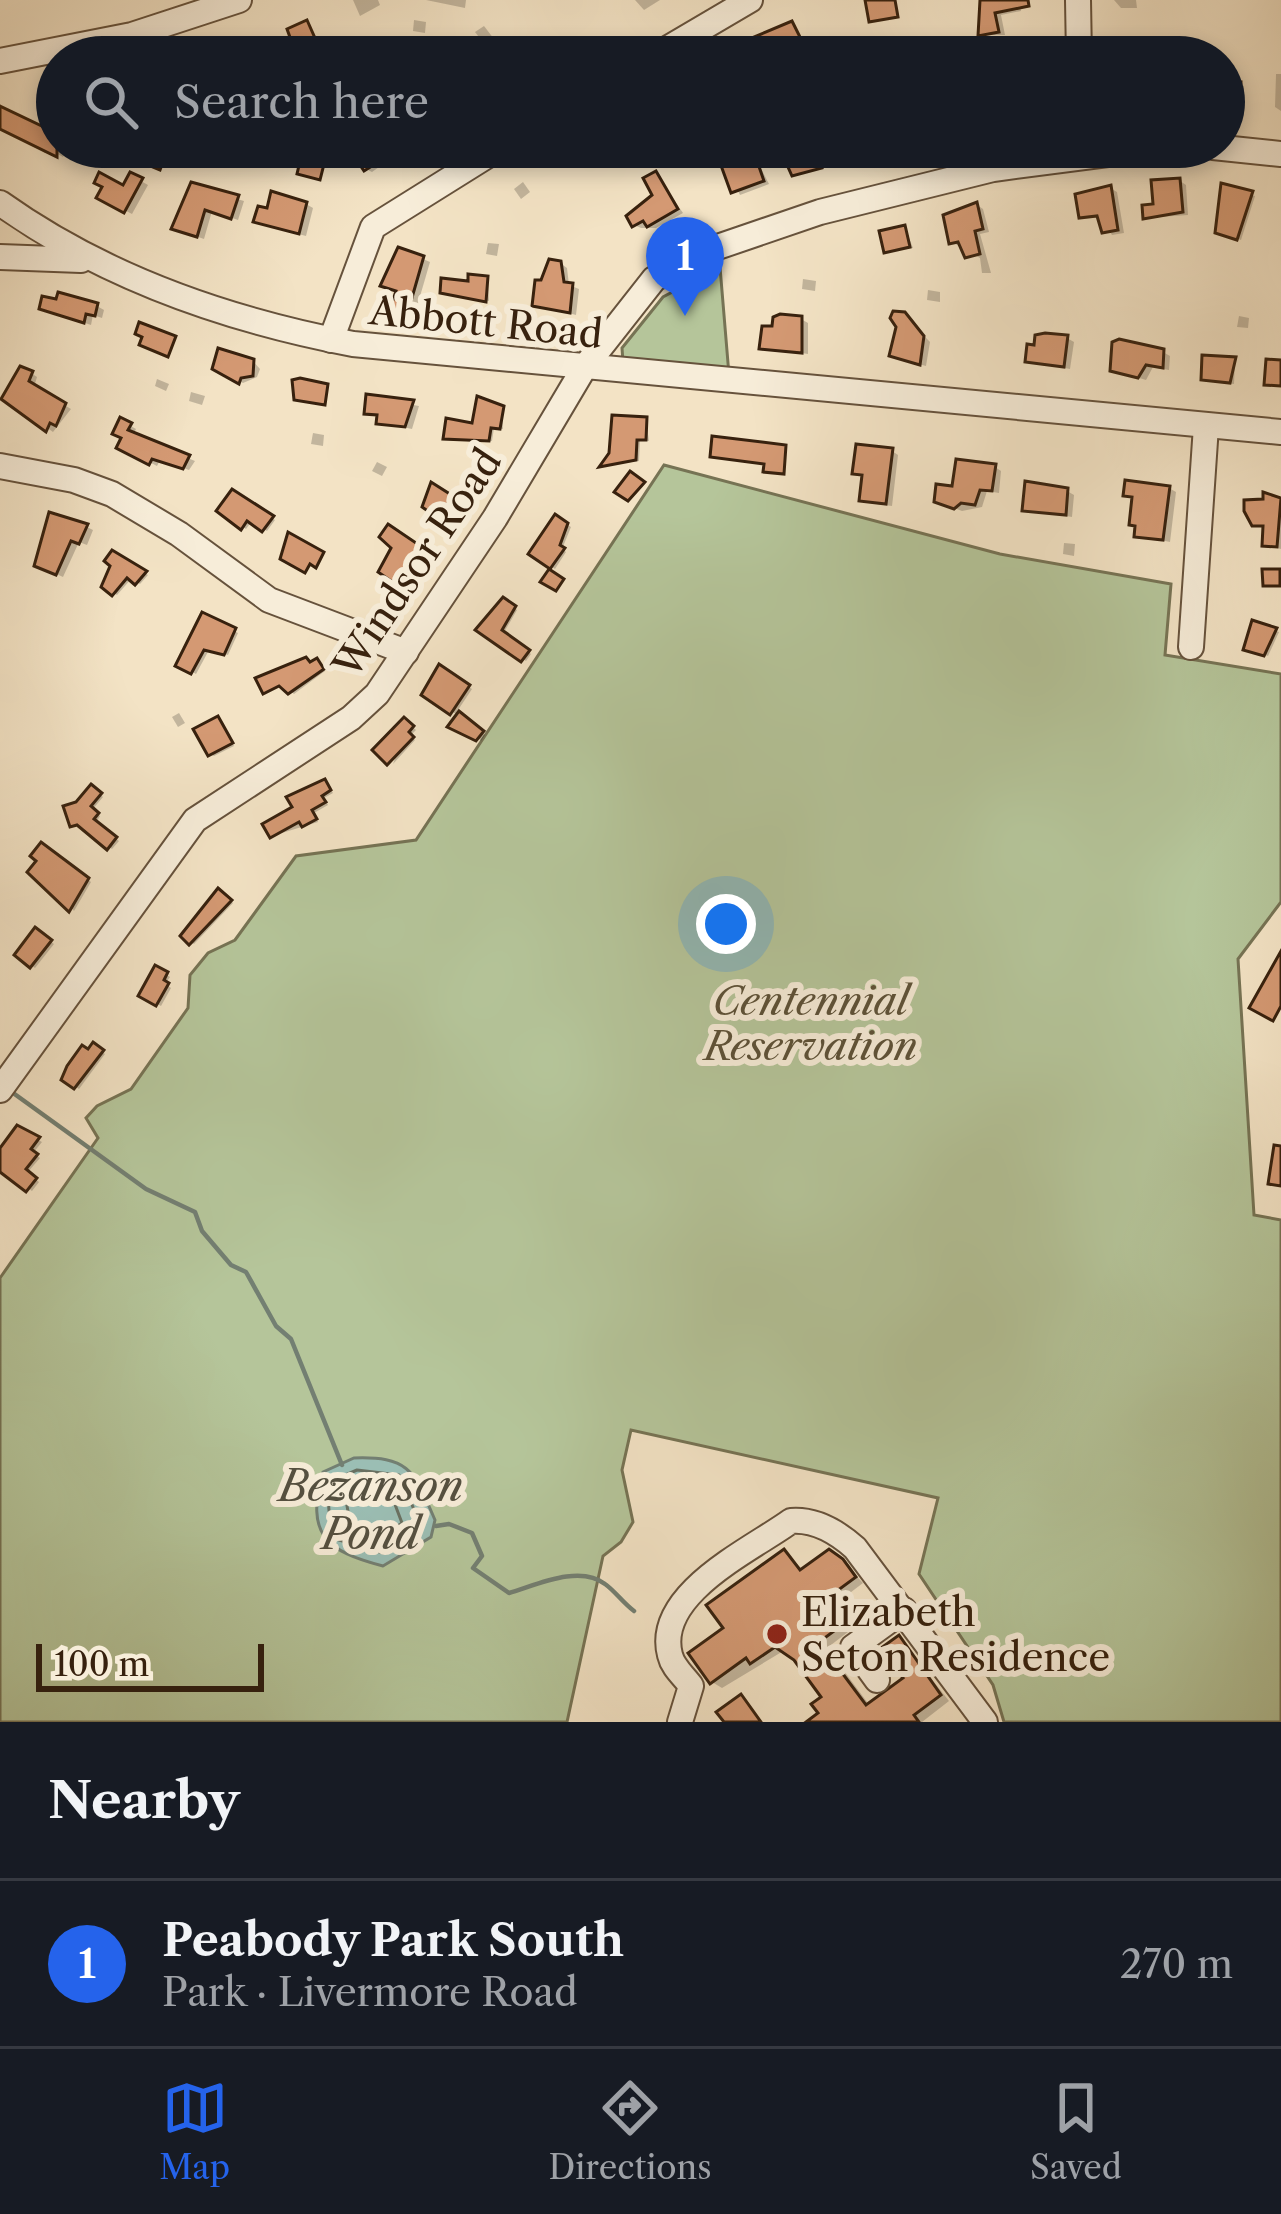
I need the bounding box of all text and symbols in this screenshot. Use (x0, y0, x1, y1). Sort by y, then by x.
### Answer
search box (36, 36, 1245, 168)
icon: search (78, 69, 144, 135)
text: Search here (174, 74, 429, 130)
pin: 1 (646, 217, 724, 316)
street label: Abbott Road (366, 286, 605, 358)
street label: Windsor Road (322, 439, 511, 688)
your location (696, 894, 756, 954)
park label: Centennial Reservation (701, 977, 918, 1070)
water label: Bezanson Pond (276, 1460, 463, 1560)
place label: Elizabeth Seton Residence (801, 1588, 1110, 1681)
marker: Elizabeth Seton Residence (764, 1621, 790, 1647)
scale bar (36, 1638, 264, 1691)
text: 100 m (54, 1644, 149, 1685)
text: Nearby (48, 1769, 240, 1831)
text: Peabody Park South (162, 1912, 624, 1968)
text: 1 (78, 1940, 96, 1988)
text: 270 m (1120, 1940, 1233, 1988)
text: Park · Livermore Road (162, 1968, 578, 2016)
tab: Map (159, 2075, 230, 2188)
tab: Directions (549, 2075, 712, 2188)
tab: Saved (1030, 2075, 1122, 2188)

